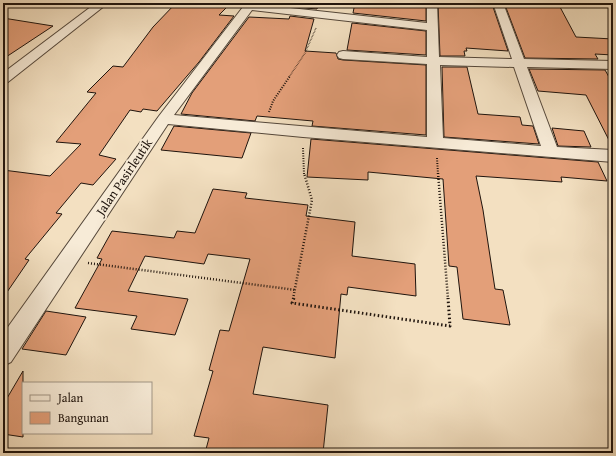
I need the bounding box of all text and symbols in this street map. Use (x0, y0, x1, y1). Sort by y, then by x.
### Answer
street label: Jalan Pasirleutik (90, 134, 157, 221)
legend (22, 382, 152, 434)
text: Jalan (56, 389, 83, 406)
text: Bangunan (58, 409, 109, 426)

